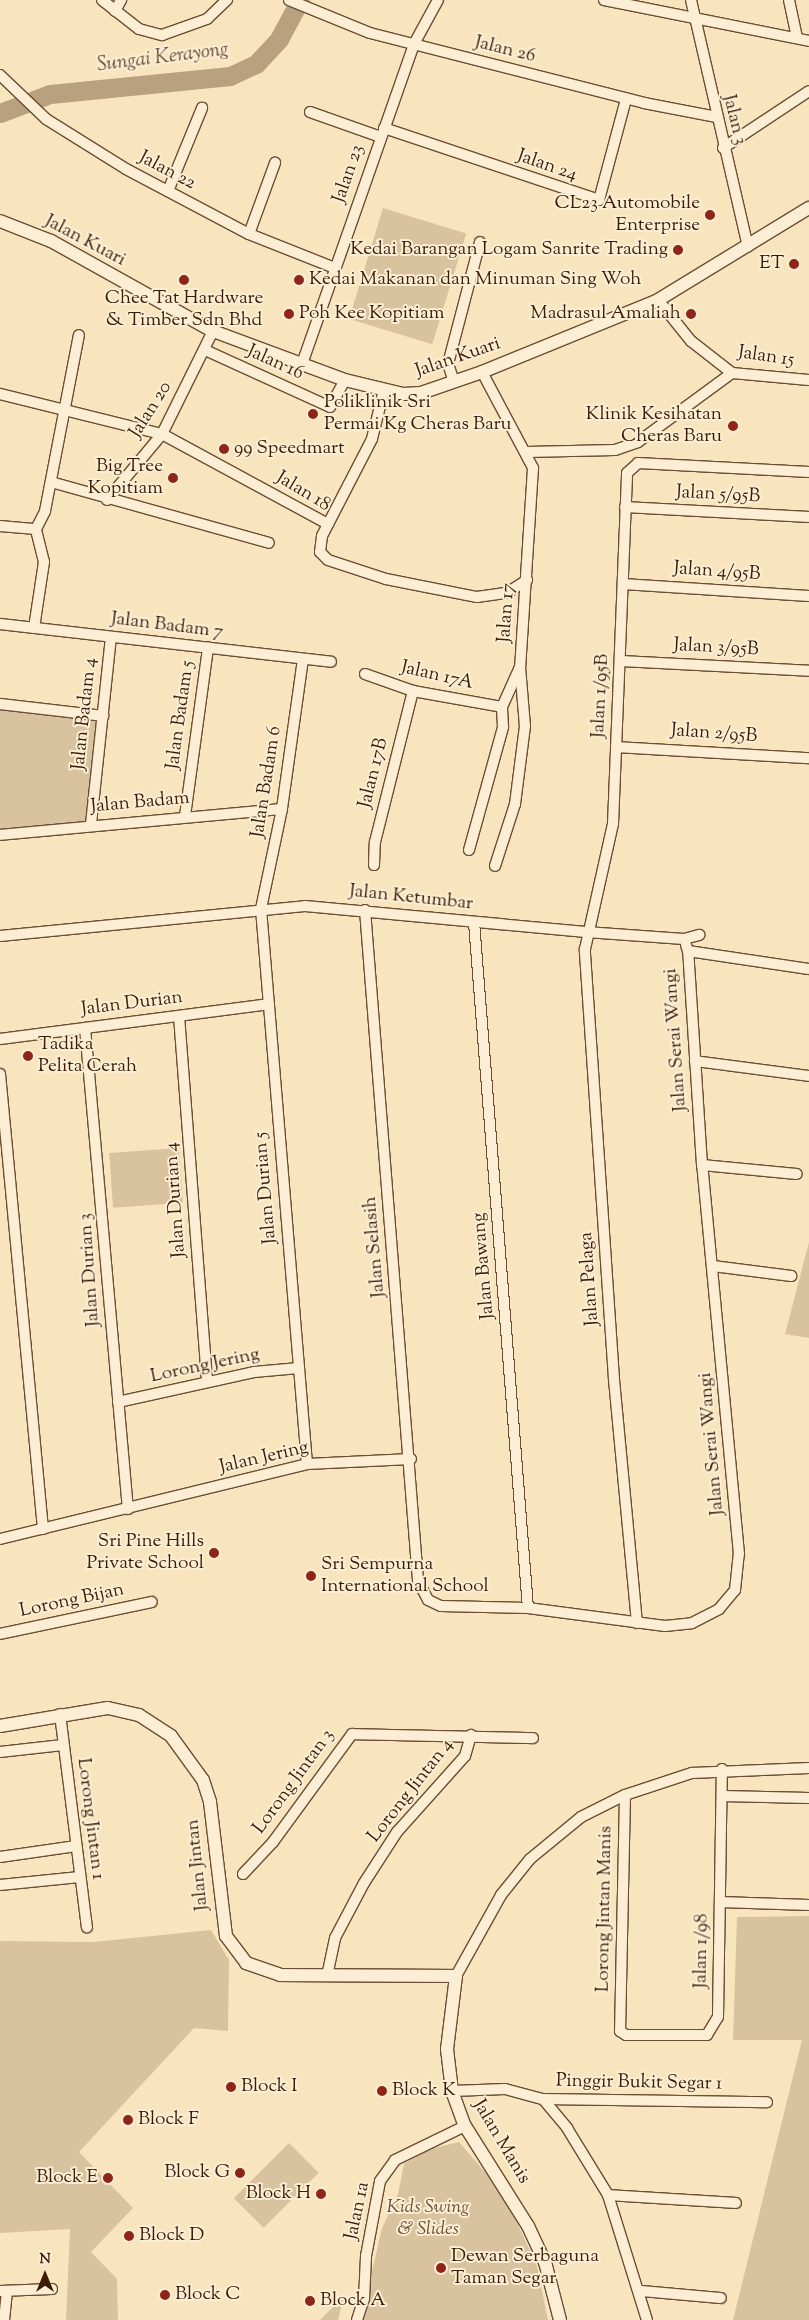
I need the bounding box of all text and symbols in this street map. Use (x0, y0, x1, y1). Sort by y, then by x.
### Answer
street label: Jalan 26 (472, 31, 538, 69)
water label: Sungai Kerayong (96, 38, 230, 78)
street label: Jalan 3 (717, 92, 751, 148)
street label: Jalan 23 (328, 142, 370, 206)
street label: Jalan 24 (514, 145, 580, 187)
street label: Jalan 22 (135, 147, 199, 195)
place label: CL23 Automobile Enterprise (554, 193, 700, 237)
marker: CL23 Automobile Enterprise (704, 209, 716, 221)
street label: Jalan Kuari (41, 210, 129, 272)
place label: Kedai Barangan Logam Sanrite Trading (350, 239, 668, 261)
marker: Kedai Barangan Logam Sanrite Trading (672, 244, 684, 256)
place label: ET (759, 253, 784, 275)
marker: ET (788, 258, 800, 270)
place label: Kedai Makanan dan Minuman Sing Woh (309, 269, 641, 291)
marker: Chee Tat Hardware & Timber Sdn Bhd (178, 274, 190, 286)
marker: Kedai Makanan dan Minuman Sing Woh (293, 274, 305, 286)
place label: Chee Tat Hardware & Timber Sdn Bhd (105, 288, 263, 332)
place label: Poh Kee Kopitiam (299, 303, 444, 325)
place label: Madrasul Amaliah (530, 303, 681, 325)
marker: Poh Kee Kopitiam (283, 308, 295, 320)
marker: Madrasul Amaliah (685, 308, 697, 320)
street label: Jalan Kuari (412, 333, 504, 383)
street label: Jalan 16 (243, 340, 307, 386)
street label: Jalan 15 (736, 342, 796, 372)
street label: Jalan 20 (125, 377, 177, 443)
place label: Poliklinik Sri Permai Kg Cheras Baru (324, 392, 512, 436)
place label: Klinik Kesihatan Cheras Baru (586, 404, 722, 448)
marker: Poliklinik Sri Permai Kg Cheras Baru (306, 407, 320, 421)
marker: Klinik Kesihatan Cheras Baru (726, 419, 740, 433)
place label: 99 Speedmart (234, 438, 345, 460)
marker: 99 Speedmart (218, 443, 230, 455)
place label: Big Tree Kopitiam (88, 456, 163, 500)
street label: Jalan 18 (272, 467, 334, 517)
marker: Big Tree Kopitiam (167, 472, 179, 484)
street label: Jalan 5/95B (675, 481, 761, 509)
street label: Jalan 4/95B (673, 558, 761, 586)
street label: Jalan 17 (494, 582, 520, 644)
street label: Jalan Badam 7 (110, 608, 224, 644)
street label: Jalan 3/95B (673, 634, 759, 662)
street label: Jalan 1/95B (587, 653, 615, 739)
street label: Jalan Badam 4 (68, 657, 102, 771)
street label: Jalan 17A (399, 657, 475, 695)
street label: Jalan Badam 5 (162, 659, 200, 771)
street label: Jalan 2/95B (670, 720, 758, 748)
street label: Jalan Badam 6 (247, 725, 287, 839)
street label: Jalan 17B (354, 736, 394, 810)
street label: Jalan Badam (90, 787, 190, 819)
street label: Jalan Ketumbar (348, 880, 474, 916)
street label: Jalan Serai Wangi (660, 968, 692, 1112)
street label: Jalan Durian (80, 986, 184, 1022)
place label: Tadika Pelita Cerah (38, 1034, 137, 1078)
marker: Tadika Pelita Cerah (22, 1050, 34, 1062)
street label: Jalan Durian 5 (250, 1131, 282, 1245)
street label: Jalan Durian 4 (161, 1141, 191, 1259)
street label: Jalan Selasih (359, 1195, 391, 1299)
street label: Jalan Durian 3 (75, 1212, 105, 1328)
street label: Jalan Bawang (468, 1212, 500, 1320)
street label: Jalan Pelaga (575, 1231, 605, 1327)
street label: Lorong Jering (148, 1343, 262, 1389)
street label: Jalan Serai Wangi (694, 1371, 730, 1517)
street label: Jalan Jering (217, 1437, 311, 1479)
place label: Sri Pine Hills Private School (86, 1531, 204, 1575)
marker: Sri Pine Hills Private School (208, 1547, 220, 1559)
place label: Sri Sempurna International School (321, 1554, 489, 1598)
marker: Sri Sempurna International School (305, 1570, 317, 1582)
street label: Lorong Bijan (18, 1579, 126, 1623)
street label: Lorong Jintan 3 (248, 1725, 340, 1839)
street label: Lorong Jintan 4 (363, 1734, 459, 1848)
street label: Lorong Jintan 1 (71, 1757, 109, 1881)
street label: Jalan Jintan (182, 1818, 214, 1912)
street label: Lorong Jintan Manis (592, 1826, 618, 1992)
street label: Jalan 1/98 (690, 1913, 714, 1989)
street label: Pinggir Bukit Segar 1 (556, 2070, 722, 2096)
place label: Block I (241, 2076, 298, 2098)
place label: Block K (392, 2080, 456, 2102)
marker: Block I (225, 2081, 237, 2093)
marker: Block K (376, 2085, 388, 2097)
street label: Jalan Manis (467, 2096, 535, 2188)
place label: Block F (138, 2109, 199, 2131)
marker: Block F (122, 2114, 134, 2126)
place label: Block G (164, 2162, 230, 2184)
place label: Block E (36, 2167, 98, 2189)
marker: Block G (234, 2167, 246, 2179)
marker: Block E (102, 2172, 114, 2184)
street label: Jalan 1a (341, 2180, 375, 2242)
place label: Block H (246, 2183, 311, 2205)
marker: Block H (315, 2188, 327, 2200)
park label: Kids Swing & Slides (386, 2197, 470, 2241)
place label: Block D (139, 2225, 204, 2247)
marker: Block D (123, 2230, 135, 2242)
place label: Dewan Serbaguna Taman Segar (451, 2246, 599, 2290)
north arrow (20, 2250, 70, 2300)
text: N (39, 2250, 51, 2270)
marker: Dewan Serbaguna Taman Segar (435, 2262, 447, 2274)
place label: Block C (175, 2284, 241, 2306)
marker: Block C (159, 2289, 171, 2301)
place label: Block A (320, 2290, 386, 2312)
marker: Block A (304, 2295, 316, 2307)

